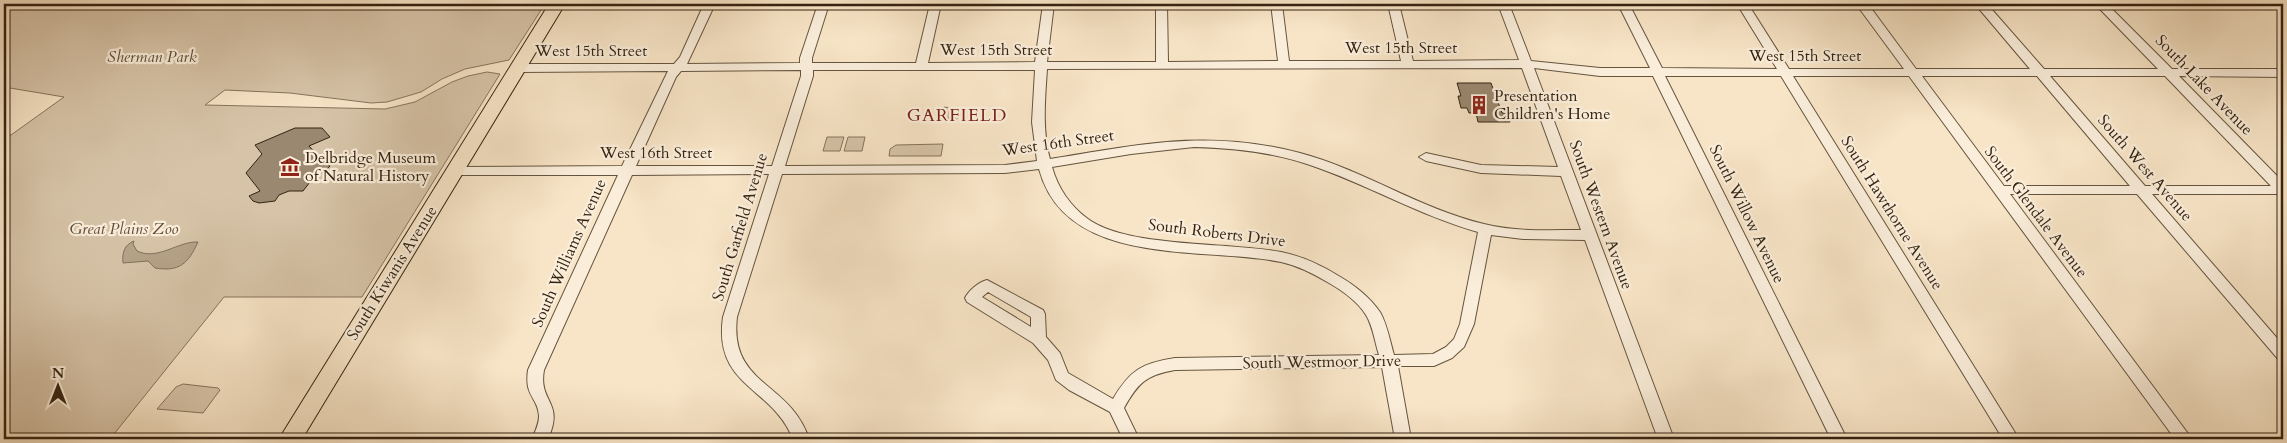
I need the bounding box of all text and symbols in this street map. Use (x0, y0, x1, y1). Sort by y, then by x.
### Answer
street label: South Lake Avenue (2150, 30, 2258, 140)
street label: West 15th Street (1344, 37, 1457, 59)
street label: West 15th Street (939, 39, 1052, 61)
street label: West 15th Street (534, 40, 647, 62)
street label: West 15th Street (1748, 45, 1861, 67)
park label: Sherman Park (107, 46, 197, 68)
place label: Presentation Children's Home (1494, 85, 1610, 125)
building icon: Presentation Children's Home (1468, 94, 1490, 116)
district label: GARFIELD (907, 103, 1007, 128)
street label: South West Avenue (2092, 110, 2198, 226)
street label: West 16th Street (1000, 124, 1115, 162)
street label: South Hawthorne Avenue (1836, 132, 1948, 294)
street label: South Western Avenue (1564, 137, 1638, 293)
street label: South Willow Avenue (1704, 141, 1790, 287)
street label: West 16th Street (599, 142, 712, 164)
street label: South Glendale Avenue (1979, 142, 2093, 282)
place label: Delbridge Museum of Natural History (305, 147, 437, 187)
street label: South Garfield Avenue (707, 150, 773, 304)
museum icon: Delbridge Museum of Natural History (279, 156, 301, 178)
street label: South Williams Avenue (526, 175, 612, 331)
street label: South Kiwanis Avenue (342, 202, 442, 344)
street label: South Roberts Drive (1147, 214, 1287, 252)
park label: Great Plains Zoo (70, 218, 179, 240)
street label: South Westmoor Drive (1243, 350, 1401, 374)
north arrow (32, 360, 82, 410)
text: N (52, 364, 64, 383)

